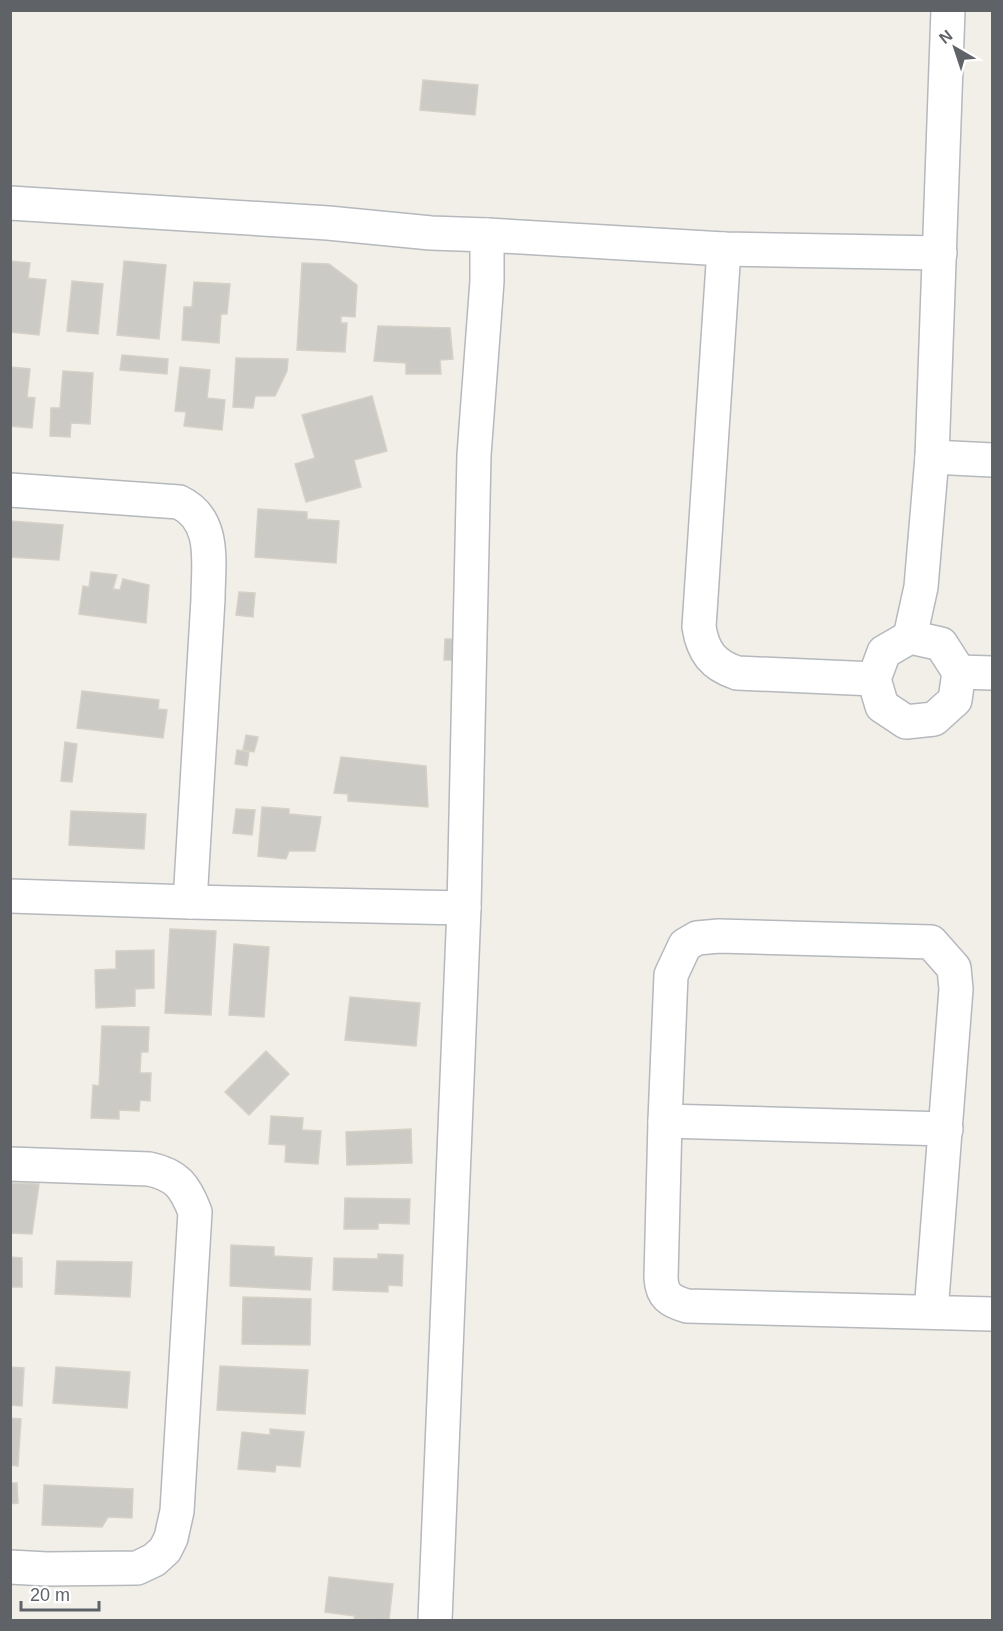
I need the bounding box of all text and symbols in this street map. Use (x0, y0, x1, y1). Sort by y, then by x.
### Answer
north arrow (925, 18, 985, 78)
text: N (936, 26, 956, 47)
scale bar (21, 1574, 99, 1612)
text: 20 m (30, 1585, 70, 1605)

